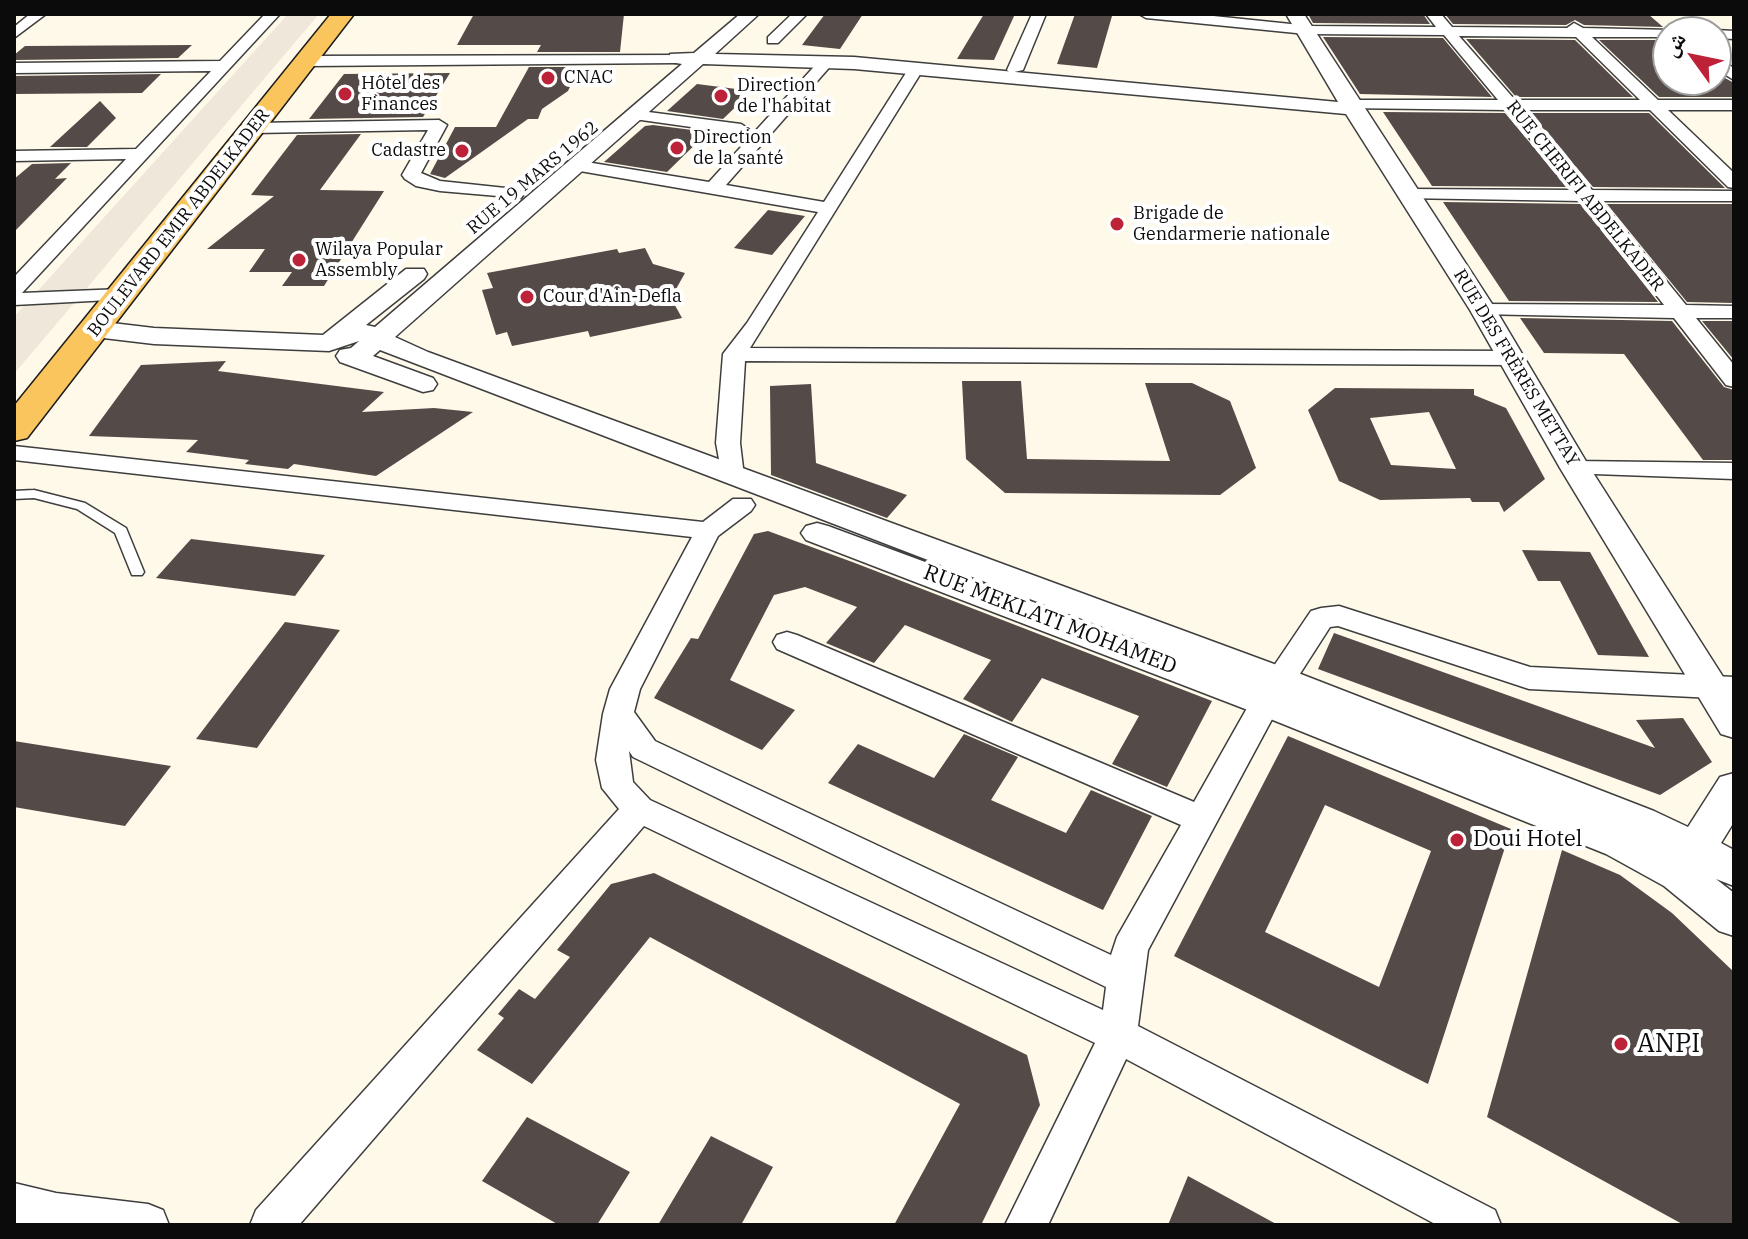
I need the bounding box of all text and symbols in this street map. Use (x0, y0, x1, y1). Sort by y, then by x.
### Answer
north arrow (1652, 16, 1732, 96)
text: ش (1655, 26, 1692, 61)
place label: CNAC (564, 67, 613, 89)
marker: CNAC (539, 69, 557, 87)
place label: Hôtel des Finances (361, 73, 440, 116)
place label: Direction de l'habitat (737, 75, 831, 118)
marker: Hôtel des Finances (336, 85, 354, 103)
marker: Direction de l'habitat (712, 87, 730, 105)
street label: RUE CHERIFI ABDELKADER (1501, 96, 1669, 296)
street label: BOULEVARD EMIR ABDELKADER (83, 105, 275, 341)
street label: RUE 19 MARS 1962 (463, 117, 603, 239)
place label: Direction de la santé (693, 127, 783, 170)
marker: Direction de la santé (668, 139, 686, 157)
place label: Cadastre (371, 140, 446, 162)
marker: Cadastre (453, 142, 471, 160)
place label: Brigade de Gendarmerie nationale (1133, 203, 1330, 246)
marker: Brigade de Gendarmerie nationale (1108, 215, 1126, 233)
place label: Wilaya Popular Assembly (315, 239, 443, 282)
marker: Wilaya Popular Assembly (290, 251, 308, 269)
street label: RUE DES FRÈRES METTAY (1449, 266, 1583, 470)
place label: Cour d'Ain-Defla (543, 286, 682, 308)
marker: Cour d'Ain-Defla (518, 288, 536, 306)
street label: RUE MEKLATI MOHAMED (920, 559, 1180, 681)
place label: Doui Hotel (1473, 827, 1582, 853)
marker: Doui Hotel (1448, 831, 1466, 849)
place label: ANPI (1637, 1028, 1700, 1060)
marker: ANPI (1612, 1035, 1630, 1053)

